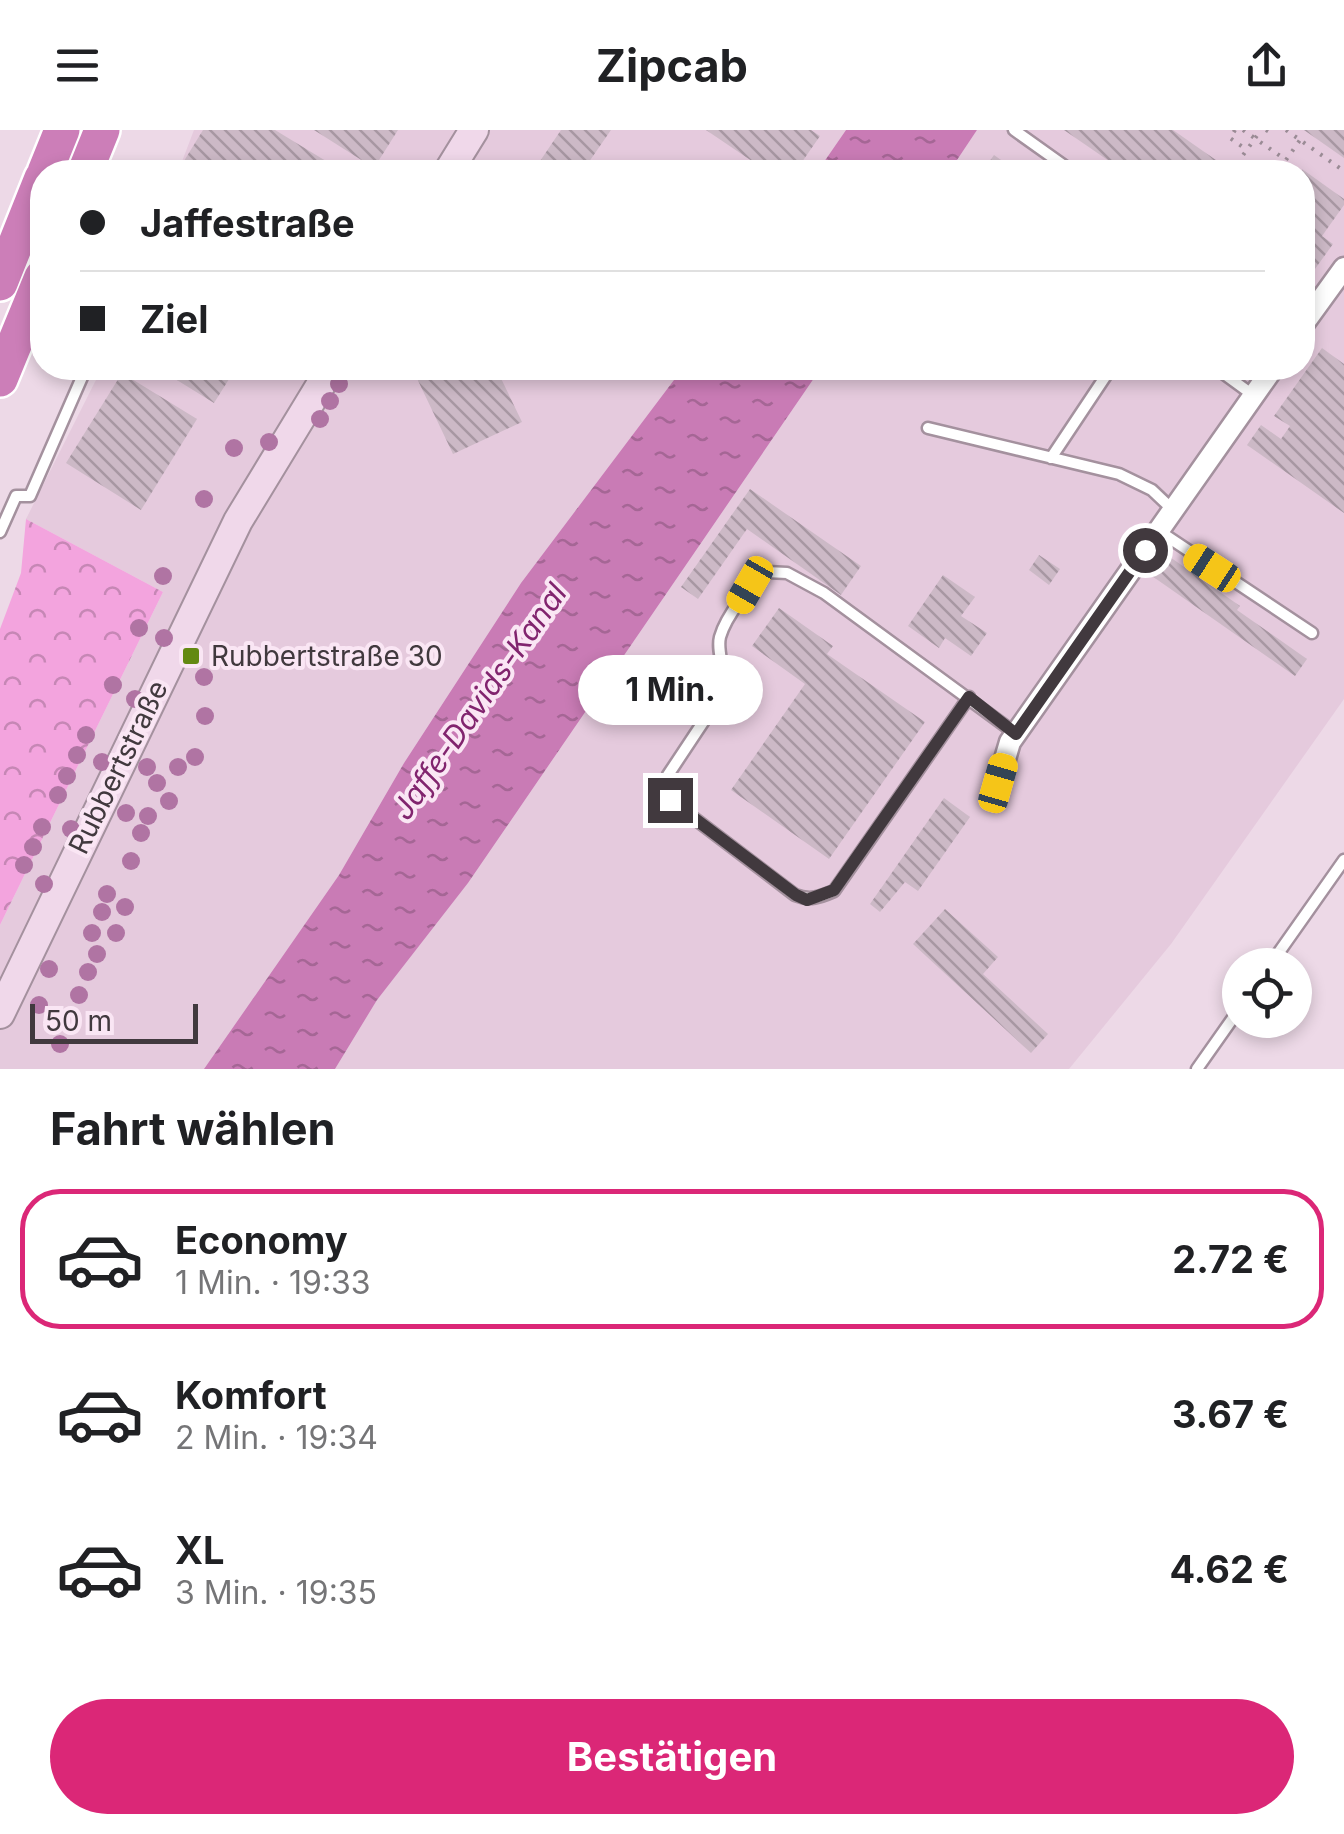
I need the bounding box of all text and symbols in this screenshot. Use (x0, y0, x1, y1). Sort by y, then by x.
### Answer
icon: menu (50, 38, 105, 93)
text: Zipcab (596, 38, 748, 93)
icon: share (1239, 38, 1294, 93)
text: Jaffestraße (140, 200, 355, 246)
text: Ziel (140, 296, 208, 342)
route start (1123, 528, 1168, 573)
car (1179, 539, 1245, 597)
car (722, 552, 778, 618)
water label: Jaffe-Davids-Kanal (384, 576, 574, 826)
place label: Rubbertstraße 30 (211, 639, 443, 673)
marker: Rubbertstraße 30 (180, 645, 202, 667)
callout: 1 Min. (578, 655, 762, 725)
text: 1 Min. (625, 670, 716, 709)
street label: Rubbertstraße (61, 675, 175, 859)
car (975, 750, 1021, 816)
route end (648, 778, 693, 823)
map controls (1222, 948, 1312, 1038)
button: locate (1222, 948, 1312, 1038)
scale bar (30, 999, 198, 1044)
text: 50 m (45, 1004, 112, 1038)
text: Fahrt wählen (50, 1101, 335, 1156)
icon: car (55, 1214, 145, 1304)
text: Economy (175, 1217, 348, 1263)
text: 2.72 € (1172, 1236, 1289, 1282)
text: 1 Min. · 19:33 (175, 1263, 371, 1302)
icon: car (55, 1369, 145, 1459)
text: Komfort (175, 1372, 327, 1418)
text: 3.67 € (1172, 1391, 1289, 1437)
text: 2 Min. · 19:34 (175, 1418, 378, 1457)
icon: car (55, 1524, 145, 1614)
text: XL (175, 1527, 225, 1573)
text: 4.62 € (1169, 1546, 1289, 1592)
text: 3 Min. · 19:35 (175, 1573, 377, 1612)
button: Bestätigen (50, 1699, 1294, 1814)

